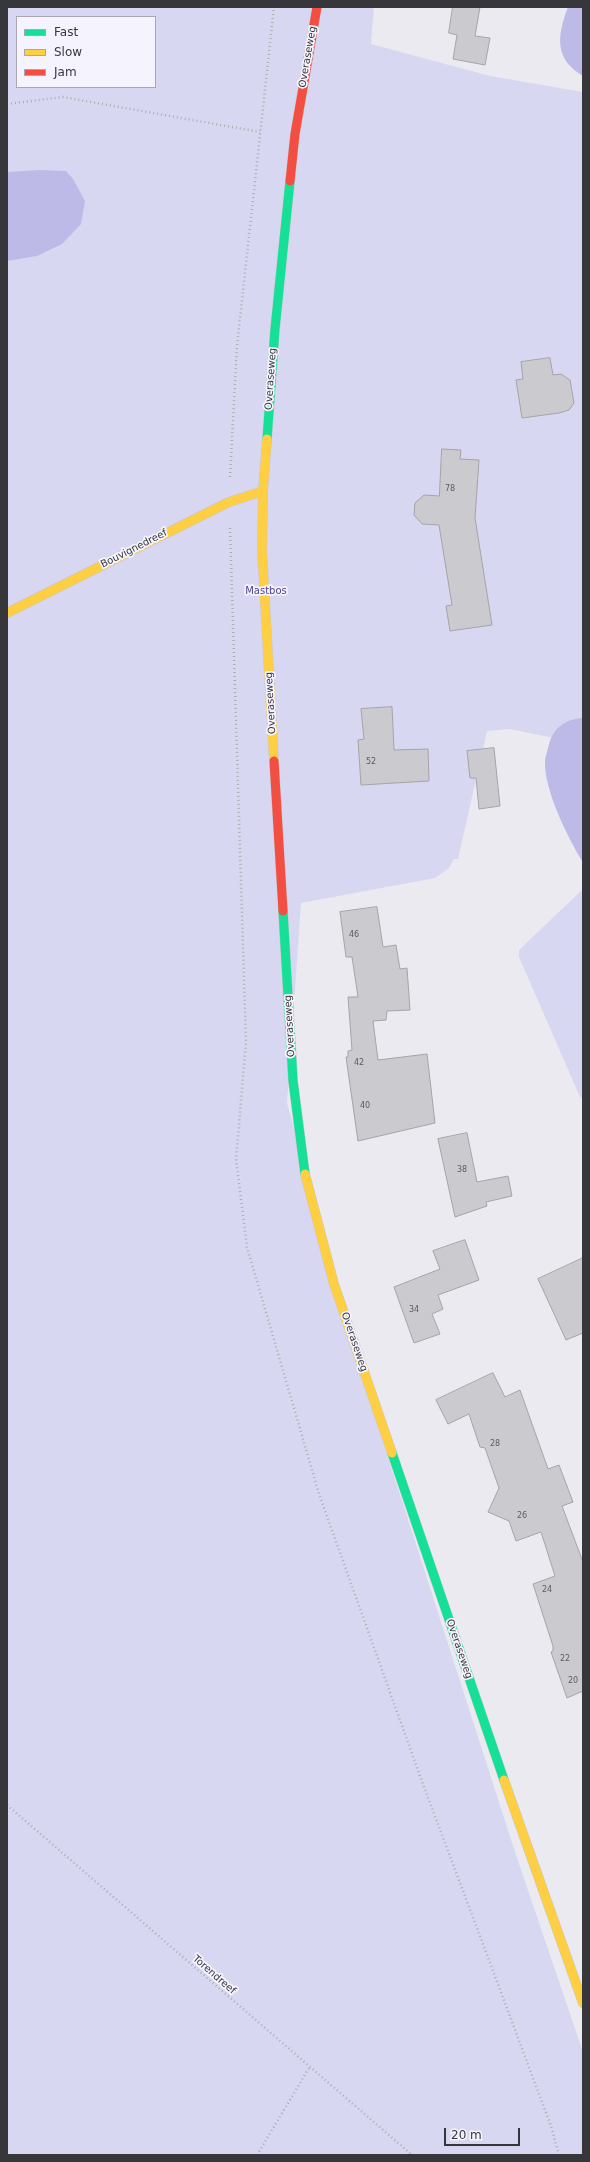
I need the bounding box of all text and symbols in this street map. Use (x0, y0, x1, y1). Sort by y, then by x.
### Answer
legend (16, 16, 156, 88)
text: Fast (54, 25, 78, 39)
street label: Overaseweg (297, 25, 319, 89)
text: Slow (54, 45, 82, 59)
text: Jam (54, 65, 77, 79)
street label: Overaseweg (263, 348, 279, 410)
house number: 78 (445, 484, 455, 494)
street label: Bouvignedreef (99, 527, 169, 571)
park label: Mastbos (245, 585, 287, 597)
street label: Overaseweg (263, 672, 279, 734)
house number: 52 (366, 757, 376, 767)
house number: 46 (349, 930, 359, 940)
street label: Overaseweg (282, 995, 298, 1057)
house number: 42 (354, 1058, 364, 1068)
house number: 40 (360, 1101, 370, 1111)
house number: 38 (457, 1165, 467, 1175)
house number: 34 (409, 1305, 419, 1315)
street label: Overaseweg (338, 1311, 370, 1373)
house number: 28 (490, 1439, 500, 1449)
house number: 26 (517, 1511, 527, 1521)
house number: 24 (542, 1585, 552, 1595)
street label: Overaseweg (443, 1618, 475, 1680)
house number: 22 (560, 1654, 570, 1664)
house number: 20 (568, 1676, 578, 1686)
street label: Torendreef (190, 1953, 238, 1997)
scale bar (446, 2120, 522, 2146)
text: 20 m (451, 2128, 482, 2142)

